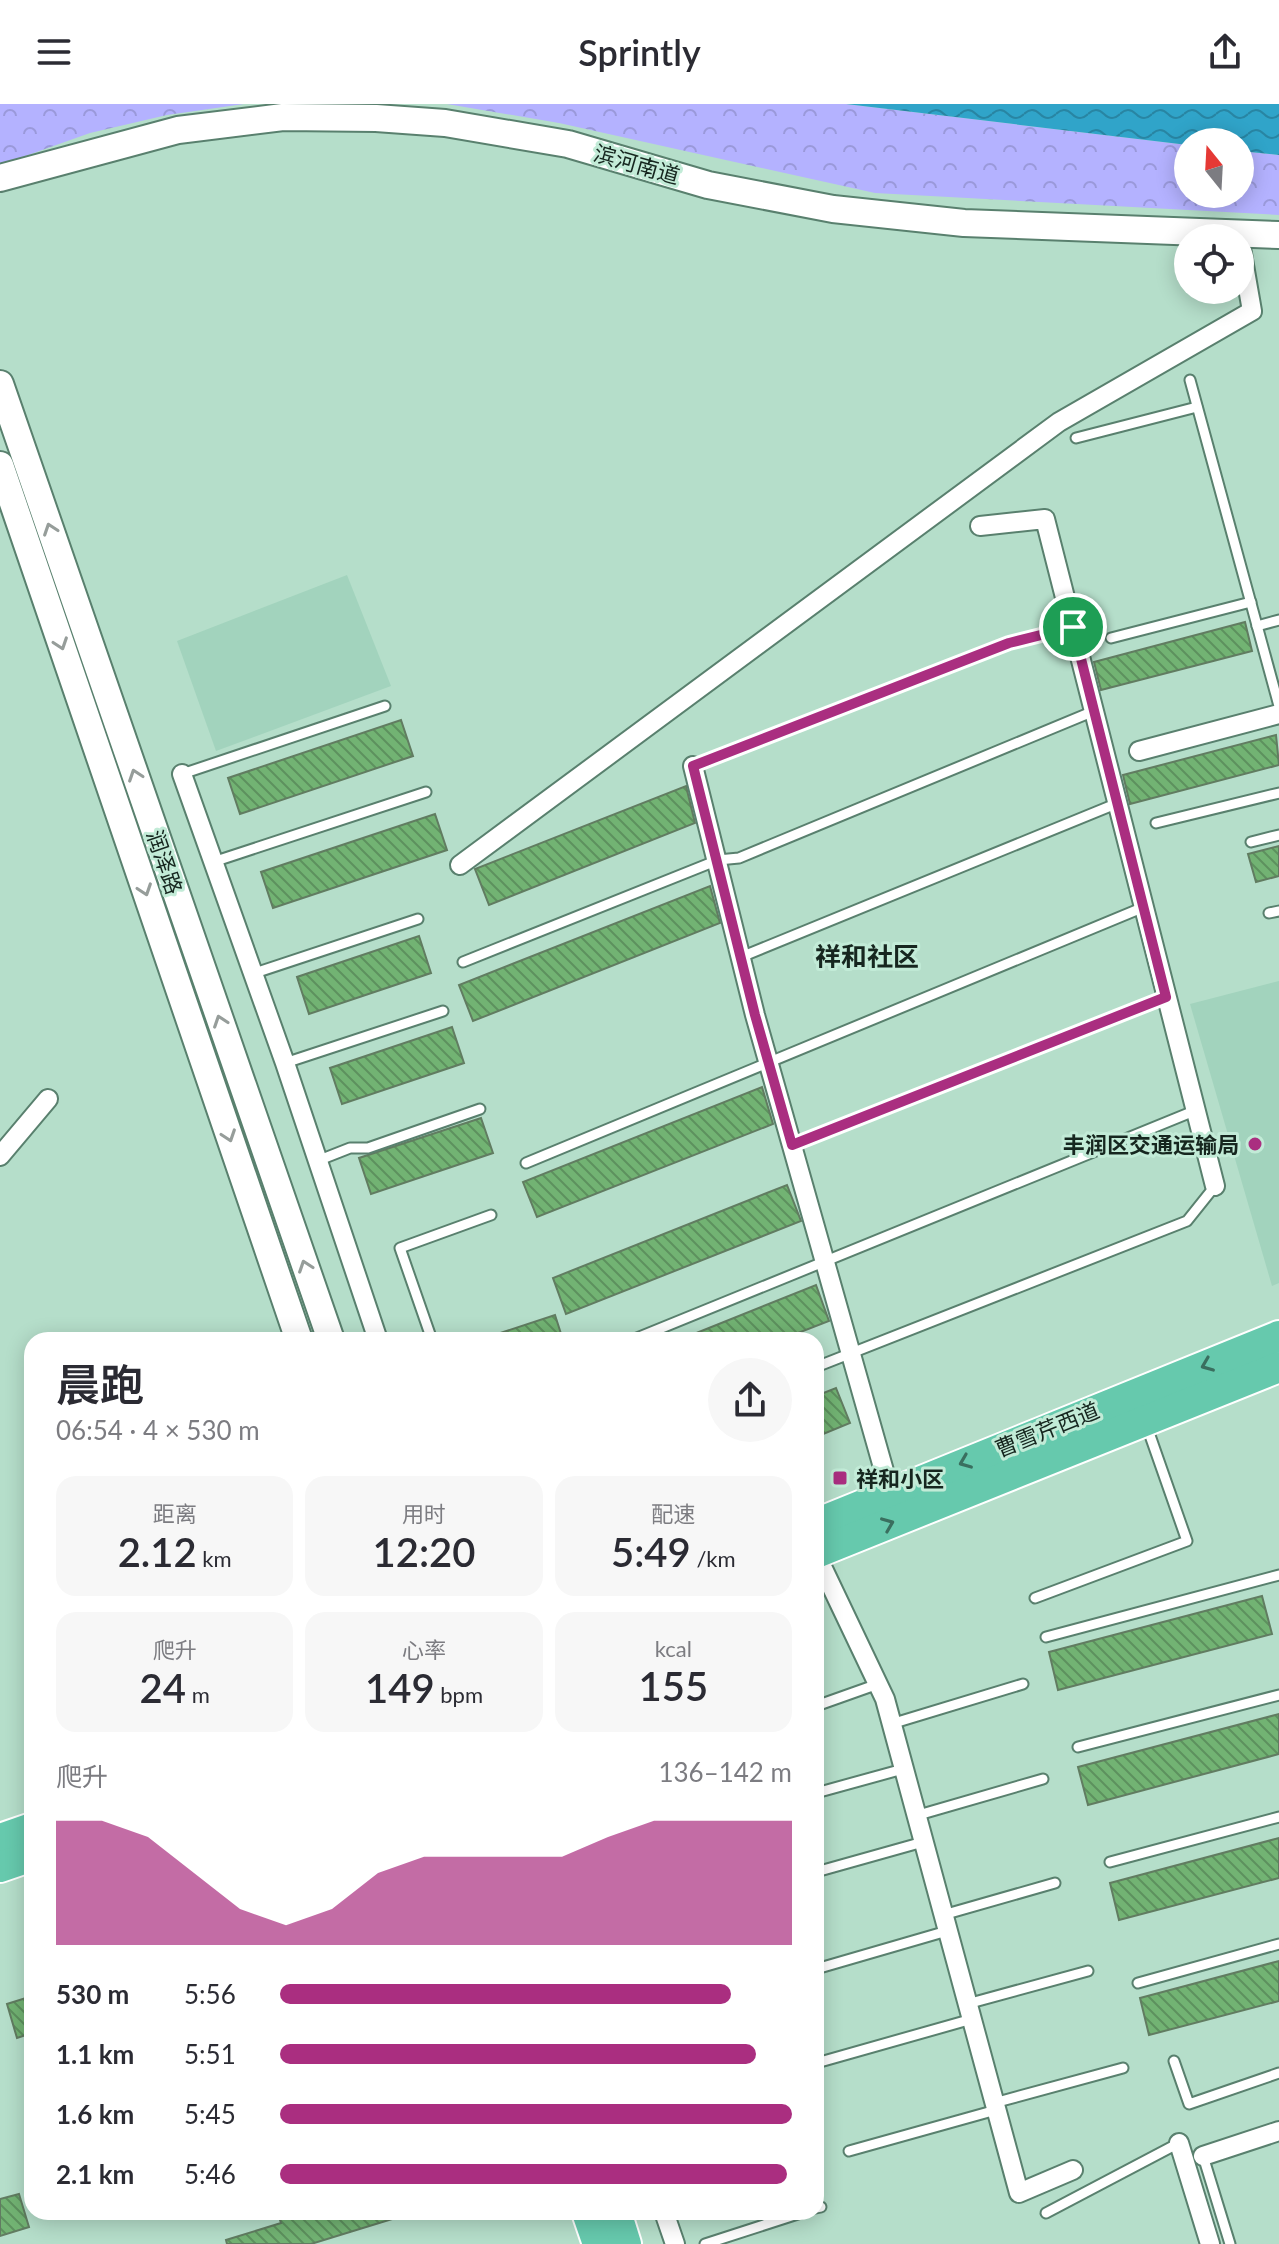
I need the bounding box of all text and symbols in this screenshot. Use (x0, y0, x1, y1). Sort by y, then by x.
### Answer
icon: menu (32, 30, 76, 74)
text: Sprintly (578, 30, 701, 74)
icon: share (1203, 30, 1247, 74)
north arrow (1174, 128, 1254, 208)
map controls (1174, 128, 1254, 304)
street label: 滨河南道 (591, 139, 683, 189)
button: locate (1174, 224, 1254, 304)
one-way arrow (44, 523, 60, 537)
pin (1039, 593, 1107, 661)
icon: arrive (1051, 605, 1095, 649)
one-way arrow (52, 637, 68, 651)
one-way arrow (129, 769, 145, 783)
street label: 润泽路 (141, 826, 189, 898)
one-way arrow (136, 883, 152, 897)
district label: 祥和社区 (815, 940, 919, 972)
one-way arrow (214, 1014, 230, 1028)
one-way arrow (220, 1129, 236, 1143)
place label: 丰润区交通运输局 (1063, 1131, 1239, 1158)
marker: 丰润区交通运输局 (1246, 1135, 1264, 1153)
one-way arrow (299, 1260, 315, 1274)
one-way arrow (1201, 1355, 1215, 1372)
text: 晨跑 (56, 1358, 144, 1410)
button: share (708, 1358, 792, 1442)
street label: 曹雪芹西道 (991, 1396, 1103, 1462)
text: 06:54 · 4 × 530 m (56, 1414, 260, 1446)
one-way arrow (959, 1452, 973, 1469)
place label: 祥和小区 (856, 1465, 944, 1492)
marker: 祥和小区 (831, 1469, 849, 1487)
text: 距离 (153, 1500, 197, 1527)
text: 用时 (402, 1500, 446, 1527)
text: 配速 (651, 1500, 695, 1527)
one-way arrow (880, 1517, 894, 1533)
text: 2.12 (118, 1528, 197, 1576)
text: 12:20 (373, 1528, 475, 1576)
text: 5:49 (611, 1528, 691, 1576)
text: km (197, 1545, 232, 1572)
text: /km (691, 1545, 736, 1572)
text: kcal (655, 1635, 692, 1662)
text: 爬升 (153, 1636, 197, 1663)
text: 心率 (402, 1636, 446, 1663)
text: 155 (639, 1662, 708, 1710)
text: 24 (140, 1664, 186, 1712)
text: 149 (365, 1664, 435, 1712)
text: m (186, 1681, 210, 1708)
text: bpm (435, 1681, 483, 1708)
text: 136–142 m (658, 1756, 792, 1788)
text: 爬升 (56, 1760, 108, 1792)
text: 530 m (56, 1978, 129, 2010)
text: 5:56 (184, 1978, 236, 2010)
text: 1.1 km (56, 2038, 134, 2070)
text: 5:51 (184, 2038, 236, 2070)
text: 1.6 km (56, 2098, 134, 2130)
text: 5:45 (184, 2098, 236, 2130)
text: 2.1 km (56, 2158, 134, 2190)
text: 5:46 (184, 2158, 236, 2190)

